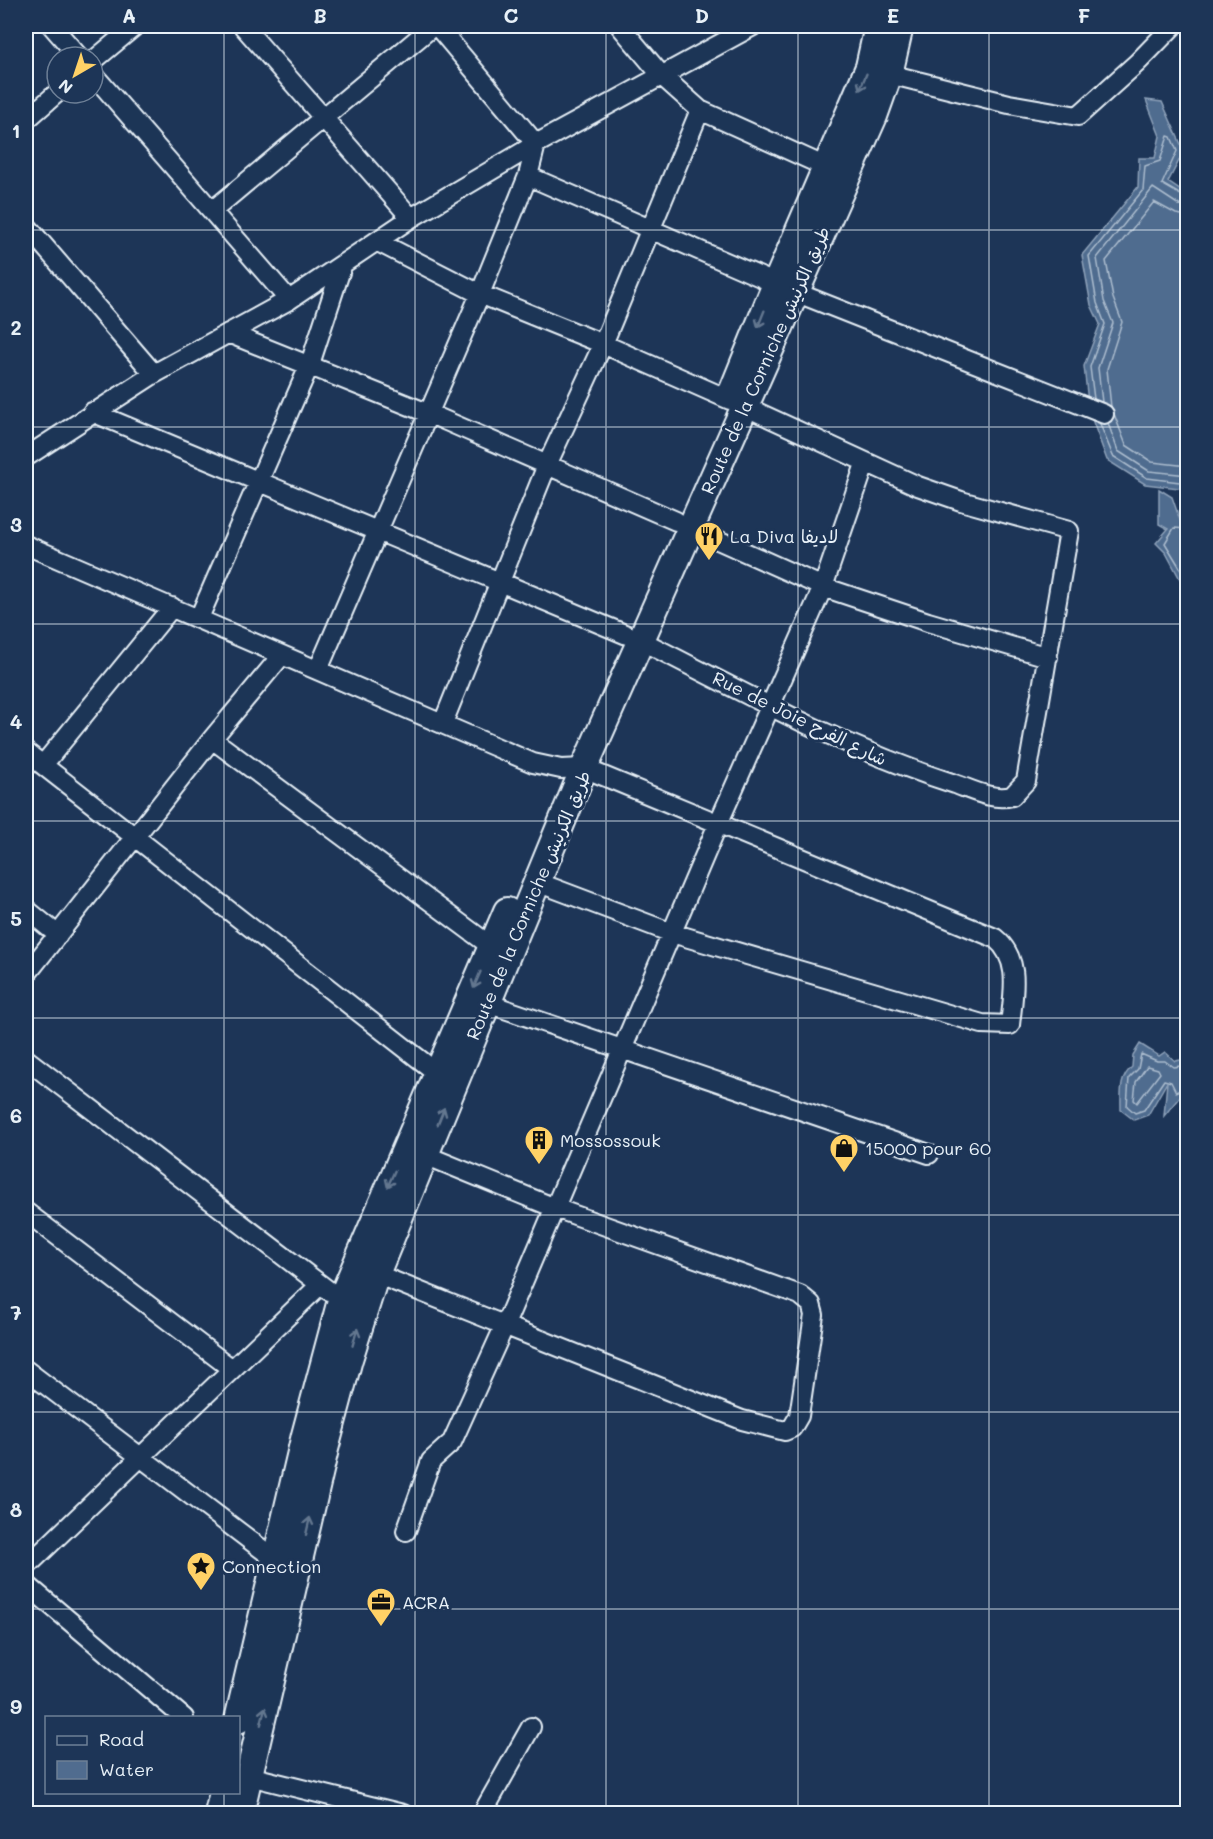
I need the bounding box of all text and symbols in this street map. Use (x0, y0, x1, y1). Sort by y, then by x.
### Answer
text: A (122, 2, 136, 28)
text: B (313, 2, 327, 28)
text: C (504, 2, 519, 28)
text: D (695, 2, 709, 28)
text: E (887, 2, 899, 28)
text: F (1078, 2, 1091, 28)
north arrow (45, 45, 105, 105)
one-way arrow (856, 72, 868, 90)
text: N (54, 75, 77, 99)
text: 1 (12, 117, 20, 143)
street label: Route de la Corniche طريق الكرنيش (695, 222, 835, 498)
one-way arrow (755, 309, 766, 328)
text: 2 (10, 314, 22, 340)
text: 3 (10, 511, 22, 537)
restaurant icon: La Diva لاديفا (693, 520, 725, 562)
place label: La Diva لاديفا (730, 524, 838, 548)
street label: Rue de Joie شارع الفرح (708, 665, 891, 772)
text: 4 (10, 708, 23, 734)
street label: Route de la Corniche طريق الكرنيش (460, 767, 596, 1043)
text: 5 (10, 905, 22, 931)
one-way arrow (471, 971, 482, 989)
text: 6 (10, 1102, 22, 1128)
one-way arrow (436, 1107, 447, 1126)
building icon: Mossossouk (523, 1124, 555, 1166)
place label: Mossossouk (560, 1128, 661, 1152)
shop icon: 15000 pour 60 (828, 1132, 860, 1174)
place label: 15000 pour 60 (865, 1136, 991, 1160)
one-way arrow (385, 1169, 396, 1187)
text: 7 (10, 1299, 22, 1325)
one-way arrow (350, 1328, 361, 1347)
text: 8 (10, 1496, 22, 1522)
one-way arrow (302, 1517, 314, 1536)
place icon: Connection (185, 1550, 217, 1592)
place label: Connection (222, 1554, 321, 1578)
office icon: ACRA (365, 1586, 397, 1628)
place label: ACRA (402, 1590, 450, 1614)
text: 9 (10, 1693, 22, 1719)
one-way arrow (258, 1706, 269, 1726)
legend (45, 1716, 240, 1794)
text: Road (99, 1727, 144, 1751)
text: Water (99, 1757, 154, 1781)

